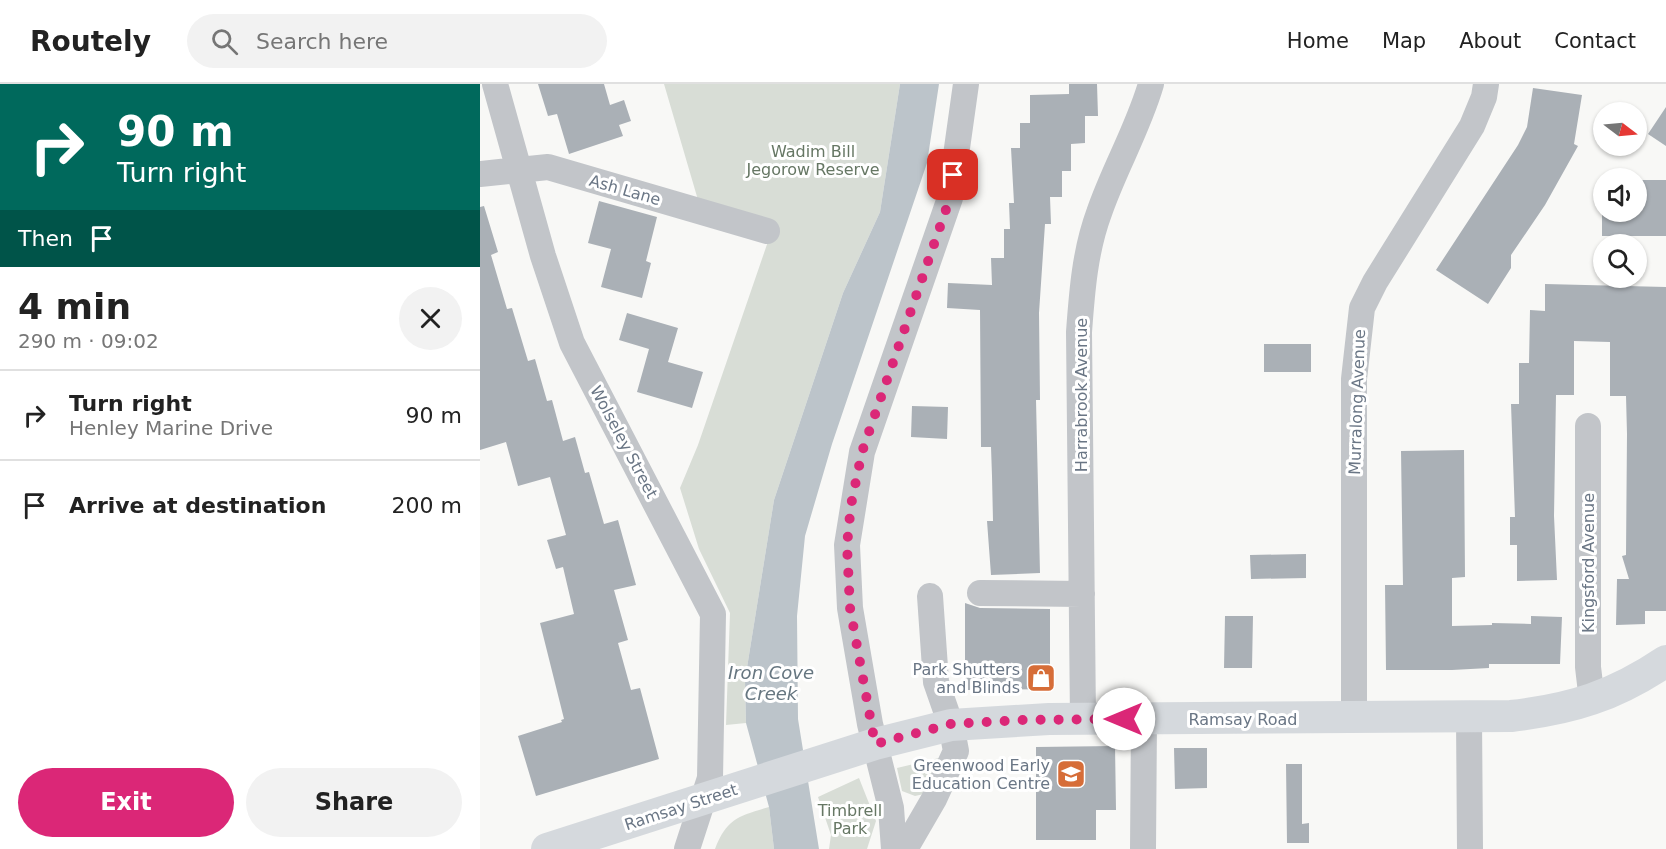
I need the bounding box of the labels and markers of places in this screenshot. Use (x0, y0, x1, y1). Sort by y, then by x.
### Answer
pin (927, 149, 978, 200)
place label: Park Shutters and Blinds (913, 660, 1020, 697)
shop icon: Park Shutters and Blinds (1025, 662, 1057, 694)
place label: Greenwood Early Education Centre (912, 756, 1050, 793)
school or university icon: Greenwood Early Education Centre (1055, 758, 1087, 790)

